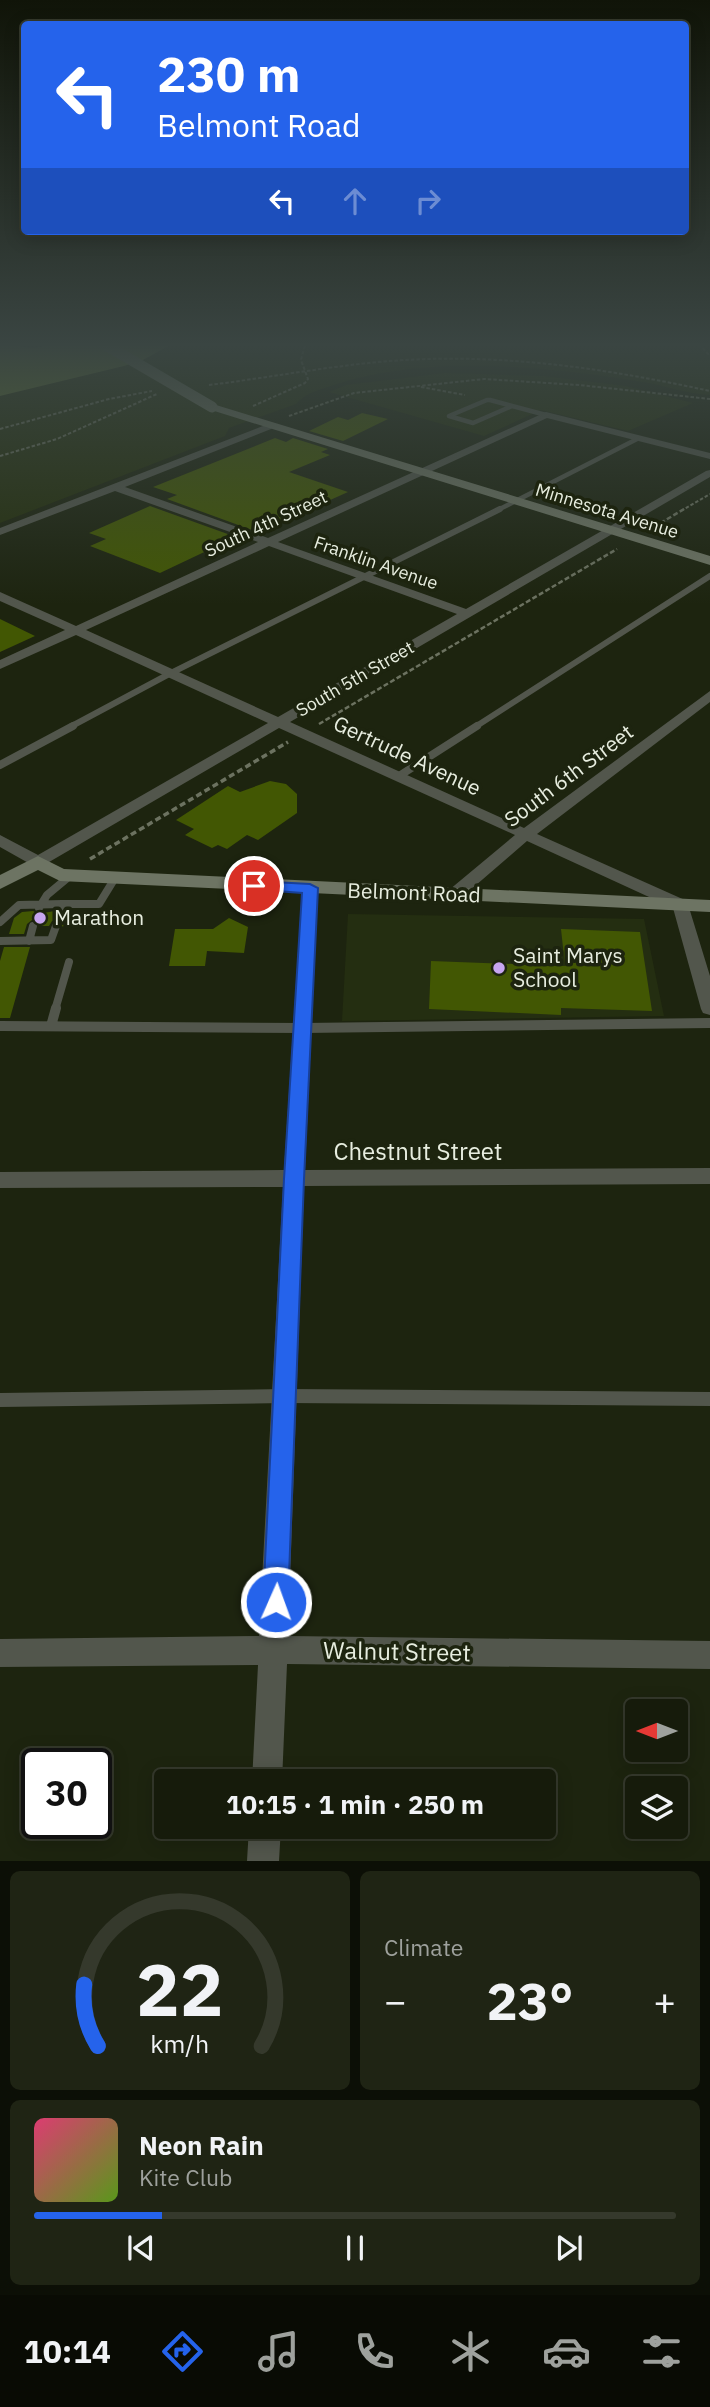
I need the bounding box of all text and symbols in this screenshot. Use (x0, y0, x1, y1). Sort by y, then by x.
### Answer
text: 230 m (157, 42, 301, 105)
icon: left (42, 49, 133, 140)
text: Belmont Road (157, 104, 361, 146)
icon: left (263, 182, 301, 220)
icon: ahead (336, 182, 374, 220)
icon: right (409, 182, 447, 220)
street label: Minnesota Avenue (533, 478, 682, 543)
street label: South 4th Street (201, 485, 331, 562)
street label: Franklin Avenue (311, 531, 441, 595)
street label: South 5th Street (292, 635, 418, 722)
street label: Gertrude Avenue (329, 709, 486, 802)
street label: South 6th Street (498, 717, 639, 833)
pin (224, 856, 284, 916)
icon: arrive (235, 867, 273, 905)
street label: Belmont Road (347, 876, 481, 908)
place label: Marathon (54, 903, 144, 931)
marker: Marathon (32, 910, 48, 926)
place label: Saint Marys School (513, 941, 623, 993)
marker: Saint Marys School (491, 960, 507, 976)
street label: Chestnut Street (334, 1135, 502, 1167)
position arrow (239, 1565, 313, 1639)
street label: Walnut Street (323, 1634, 471, 1668)
north arrow (625, 1699, 688, 1762)
map controls (625, 1699, 688, 1839)
speed limit sign: 30 (21, 1748, 112, 1839)
button: layers (625, 1776, 688, 1839)
text: 10:15 · 1 min · 250 m (226, 1787, 484, 1821)
text: Climate (384, 1932, 463, 1962)
text: 22 (136, 1942, 224, 2037)
text: 23° (487, 1967, 573, 2034)
text: − (384, 1976, 407, 2025)
text: + (653, 1976, 676, 2025)
text: km/h (151, 2027, 209, 2060)
text: Neon Rain (139, 2128, 264, 2162)
text: Kite Club (139, 2162, 232, 2192)
icon: previous (122, 2229, 160, 2267)
icon: pause (336, 2229, 374, 2267)
icon: next (550, 2229, 588, 2267)
icon: directions (158, 2327, 207, 2376)
icon: music (254, 2327, 303, 2376)
icon: phone (350, 2327, 399, 2376)
icon: climate (446, 2327, 495, 2376)
icon: car (542, 2327, 591, 2376)
icon: filters (637, 2327, 686, 2376)
text: 10:14 (23, 2330, 111, 2372)

